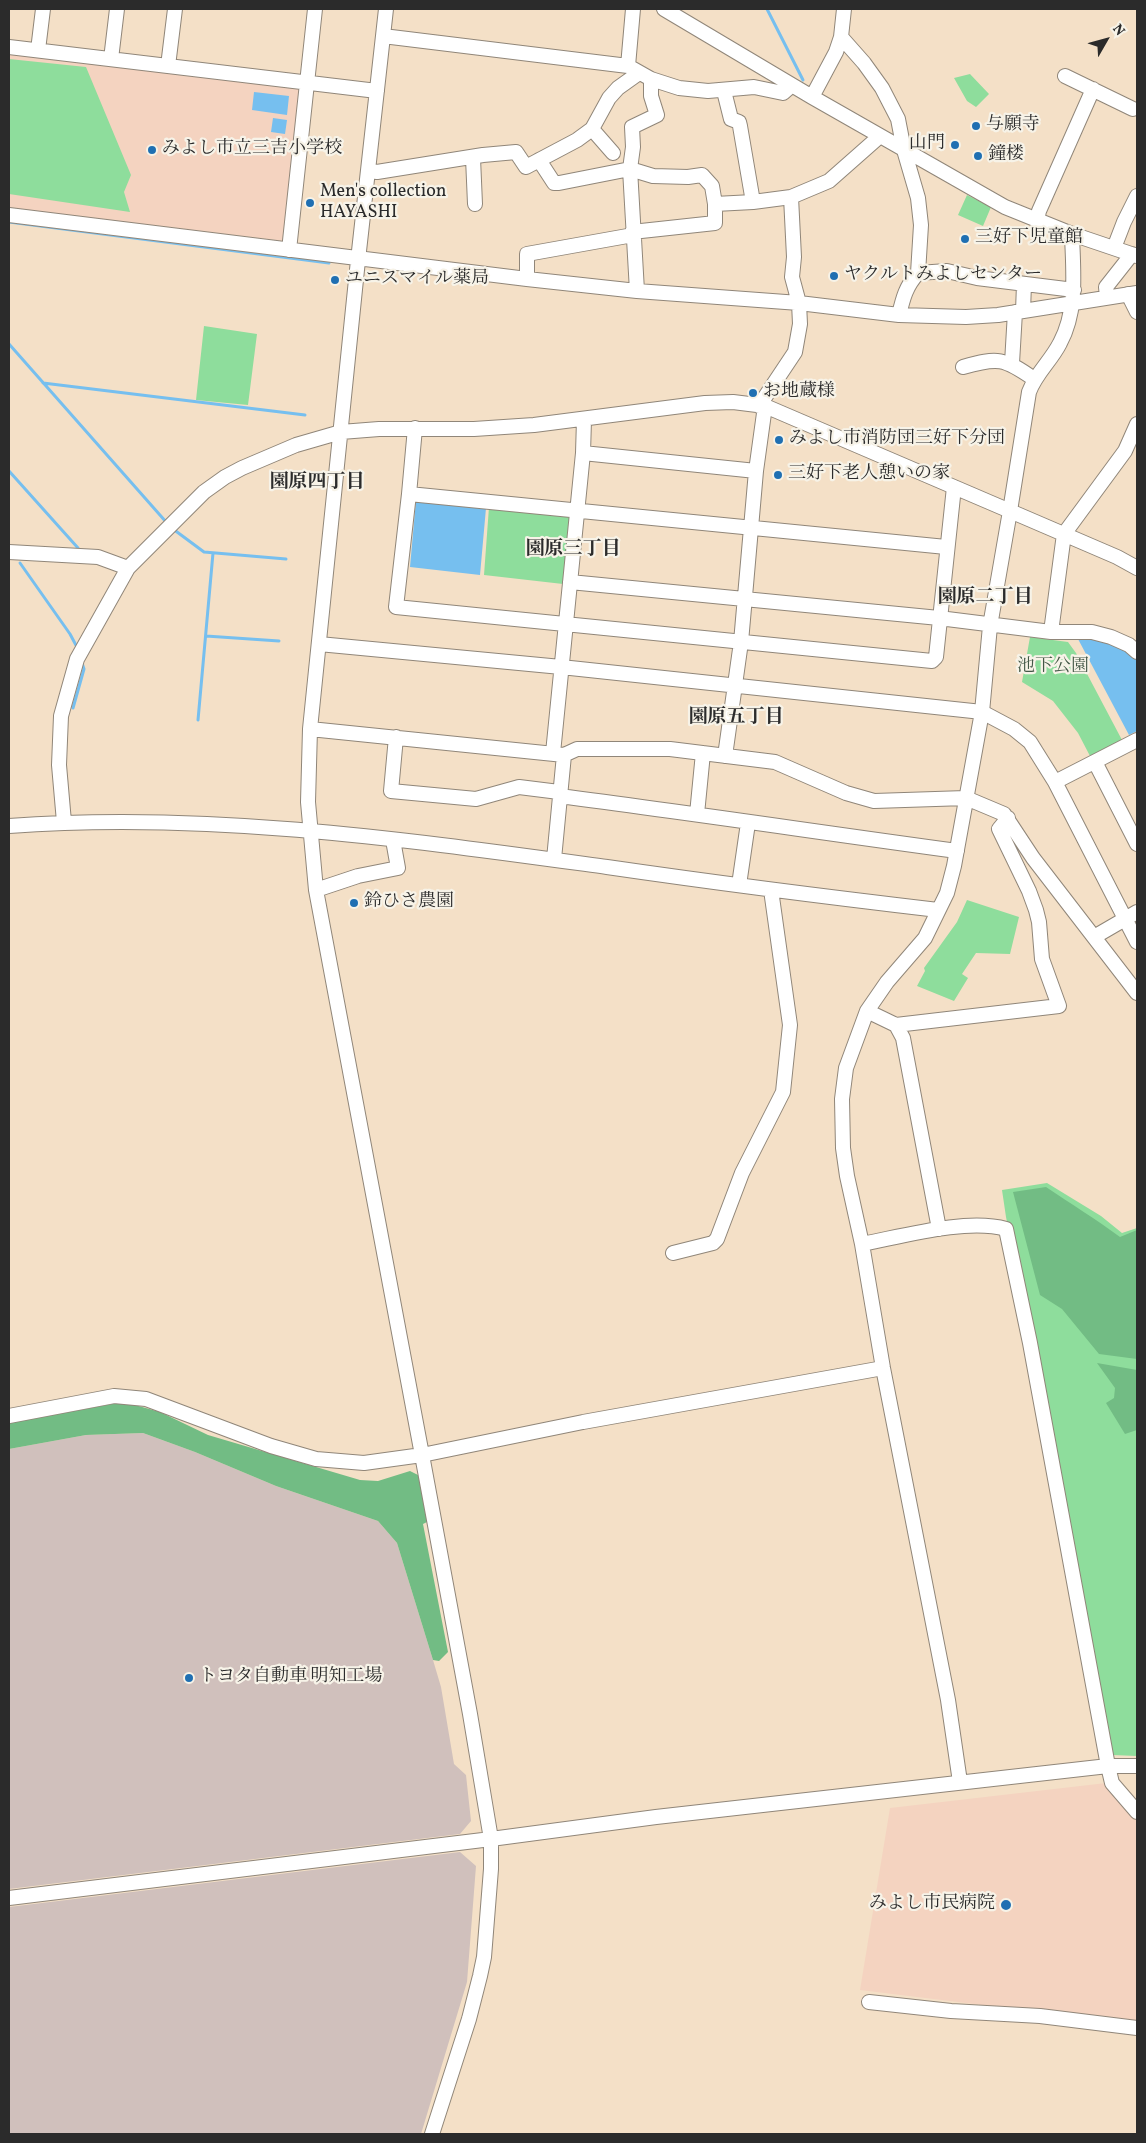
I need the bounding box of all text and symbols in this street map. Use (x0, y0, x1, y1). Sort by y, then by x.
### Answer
north arrow (1081, 15, 1131, 65)
text: N (1108, 21, 1129, 40)
place label: 与願寺 (986, 115, 1040, 137)
marker: 与願寺 (970, 120, 982, 132)
place label: 山門 (909, 134, 945, 156)
place label: みよし市立三吉小学校 (162, 139, 342, 161)
marker: 山門 (949, 139, 961, 151)
marker: みよし市立三吉小学校 (146, 144, 158, 156)
place label: 鐘楼 (988, 145, 1024, 167)
marker: 鐘楼 (972, 150, 984, 162)
place label: Men's collection HAYASHI (320, 182, 446, 224)
marker: Men's collection HAYASHI (304, 197, 316, 209)
place label: 三好下児童館 (975, 228, 1083, 250)
marker: 三好下児童館 (959, 233, 971, 245)
place label: ヤクルトみよしセンター (844, 265, 1042, 287)
place label: ユニスマイル薬局 (345, 269, 489, 291)
marker: ヤクルトみよしセンター (828, 270, 840, 282)
marker: ユニスマイル薬局 (329, 274, 341, 286)
place label: お地蔵様 (763, 382, 835, 404)
marker: お地蔵様 (747, 387, 759, 399)
place label: みよし市消防団三好下分団 (789, 429, 1005, 451)
marker: みよし市消防団三好下分団 (773, 434, 785, 446)
place label: 三好下老人憩いの家 (788, 464, 950, 486)
marker: 三好下老人憩いの家 (772, 469, 784, 481)
district label: 園原四丁目 (270, 473, 364, 495)
district label: 園原三丁目 (526, 540, 620, 562)
district label: 園原二丁目 (938, 588, 1032, 610)
park label: 池下公園 (1017, 657, 1089, 679)
district label: 園原五丁目 (689, 708, 783, 730)
place label: 鈴ひさ農園 (364, 892, 454, 914)
marker: 鈴ひさ農園 (348, 897, 360, 909)
place label: トヨタ自動車 明知工場 (199, 1667, 383, 1689)
marker: トヨタ自動車 明知工場 (183, 1672, 195, 1684)
place label: みよし市民病院 (869, 1894, 995, 1916)
marker: みよし市民病院 (999, 1898, 1013, 1912)

